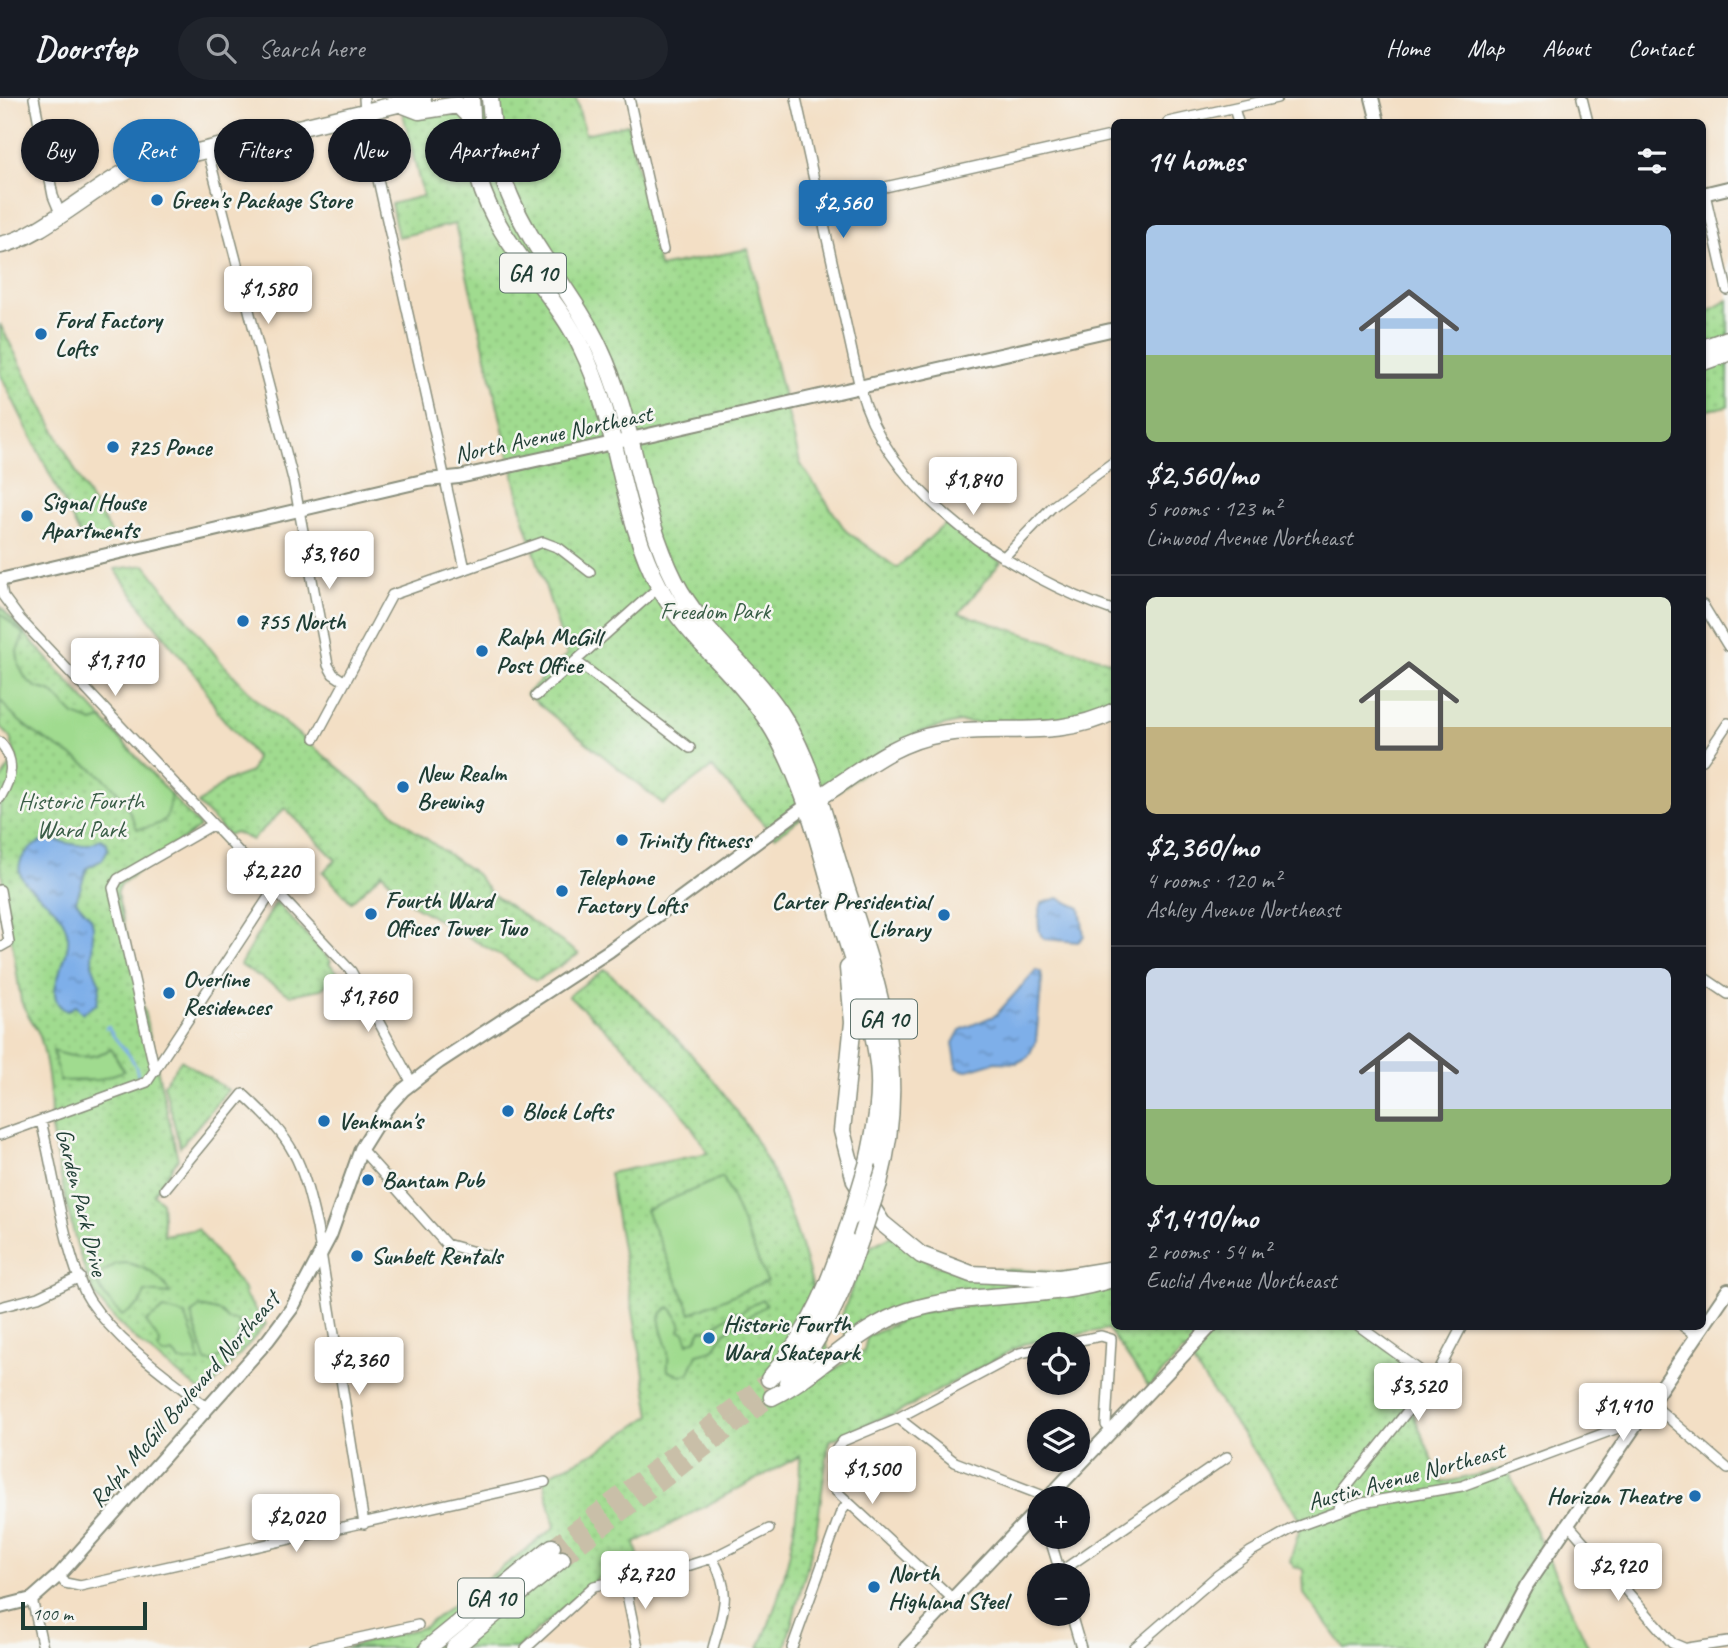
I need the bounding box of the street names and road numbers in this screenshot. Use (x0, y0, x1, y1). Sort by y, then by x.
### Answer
road number: GA 10 (500, 254, 566, 292)
street label: North Avenue Northeast (451, 398, 657, 470)
road number: GA 10 (851, 1000, 917, 1038)
street label: Garden Park Drive (49, 1125, 115, 1281)
street label: Ralph McGill Boulevard Northeast (82, 1283, 288, 1513)
street label: Austin Avenue Northeast (1304, 1435, 1510, 1517)
road number: GA 10 (458, 1578, 524, 1618)

